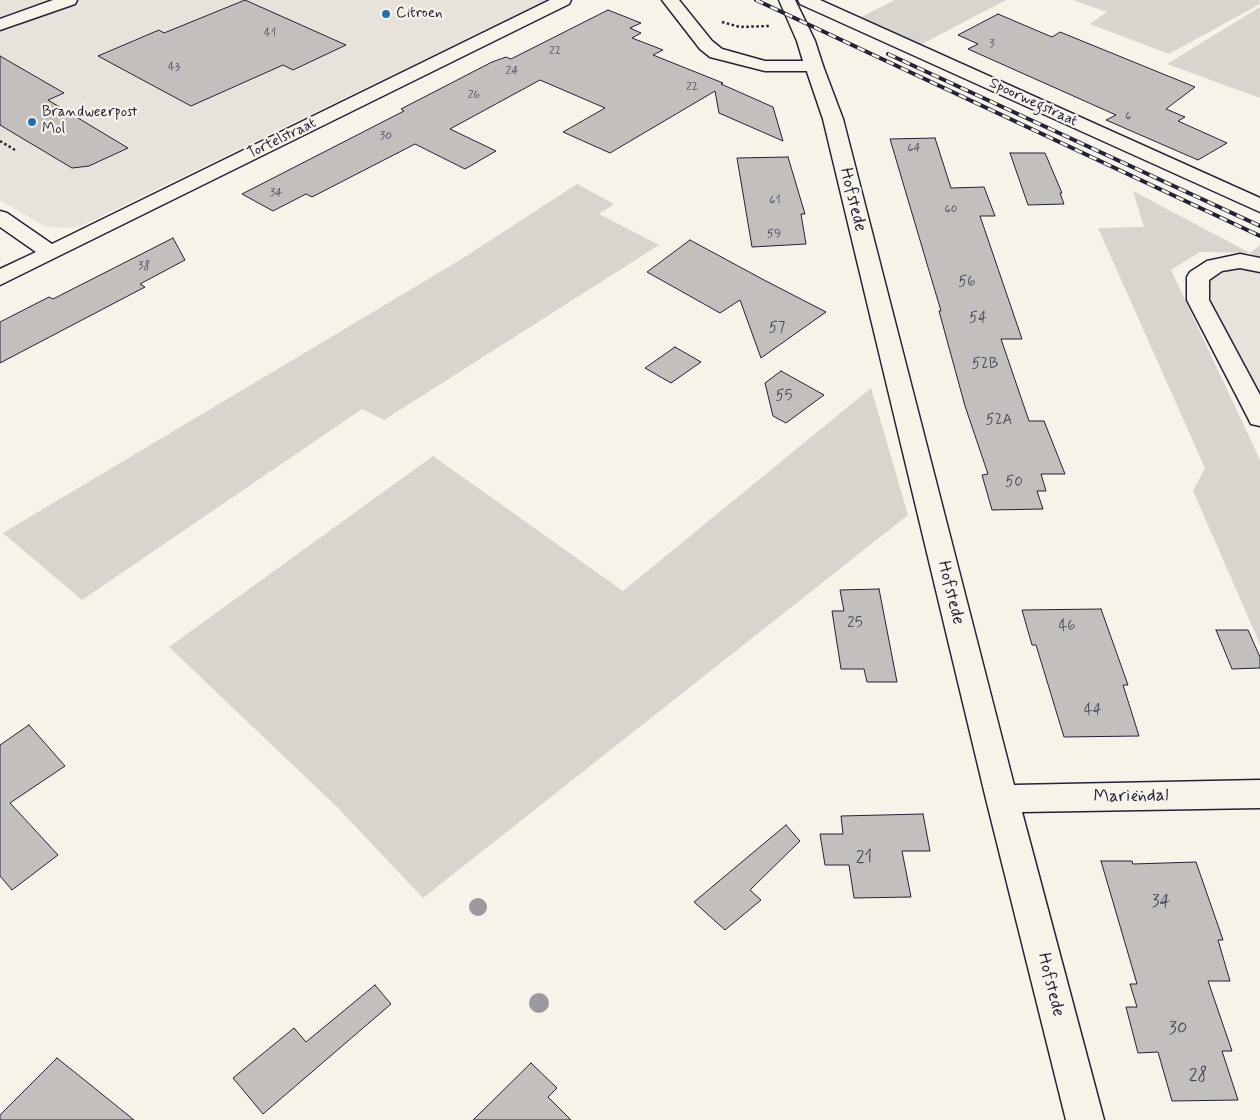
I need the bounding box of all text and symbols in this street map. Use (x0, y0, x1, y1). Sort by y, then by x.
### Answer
place label: Citroen (396, 5, 443, 23)
marker: Citroen (380, 8, 392, 20)
house number: 41 (264, 26, 276, 40)
house number: 3 (989, 37, 995, 51)
house number: 22 (549, 44, 561, 58)
house number: 43 (168, 60, 180, 74)
house number: 24 (505, 64, 519, 78)
street label: Spoorwegstraat (986, 75, 1080, 131)
house number: 22 (686, 80, 698, 94)
house number: 26 (468, 88, 480, 102)
place label: Brandweerpost Mol (42, 104, 137, 139)
house number: 6 (1125, 109, 1131, 123)
street label: Tortelstraat (245, 115, 319, 163)
marker: Brandweerpost Mol (26, 116, 38, 128)
house number: 30 (380, 129, 392, 143)
house number: 64 (907, 141, 921, 155)
street label: Hofstede (834, 166, 870, 234)
house number: 34 (270, 186, 282, 200)
house number: 61 (769, 193, 781, 207)
house number: 60 (944, 202, 958, 216)
house number: 59 (767, 227, 781, 241)
house number: 38 (138, 259, 150, 273)
house number: 56 (958, 274, 976, 292)
house number: 54 (969, 310, 987, 328)
house number: 57 (769, 320, 785, 338)
house number: 52B (972, 356, 998, 374)
house number: 55 (776, 388, 792, 406)
house number: 52A (986, 412, 1012, 430)
house number: 50 (1005, 474, 1023, 492)
street label: Hofstede (932, 559, 968, 627)
house number: 25 (847, 615, 863, 633)
house number: 46 (1058, 618, 1076, 636)
house number: 44 (1084, 702, 1102, 720)
street label: Mariëndal (1093, 786, 1169, 808)
house number: 21 (856, 847, 872, 869)
house number: 34 (1151, 891, 1171, 913)
street label: Hofstede (1032, 951, 1068, 1019)
house number: 30 (1169, 1018, 1187, 1040)
house number: 28 (1189, 1065, 1207, 1087)

